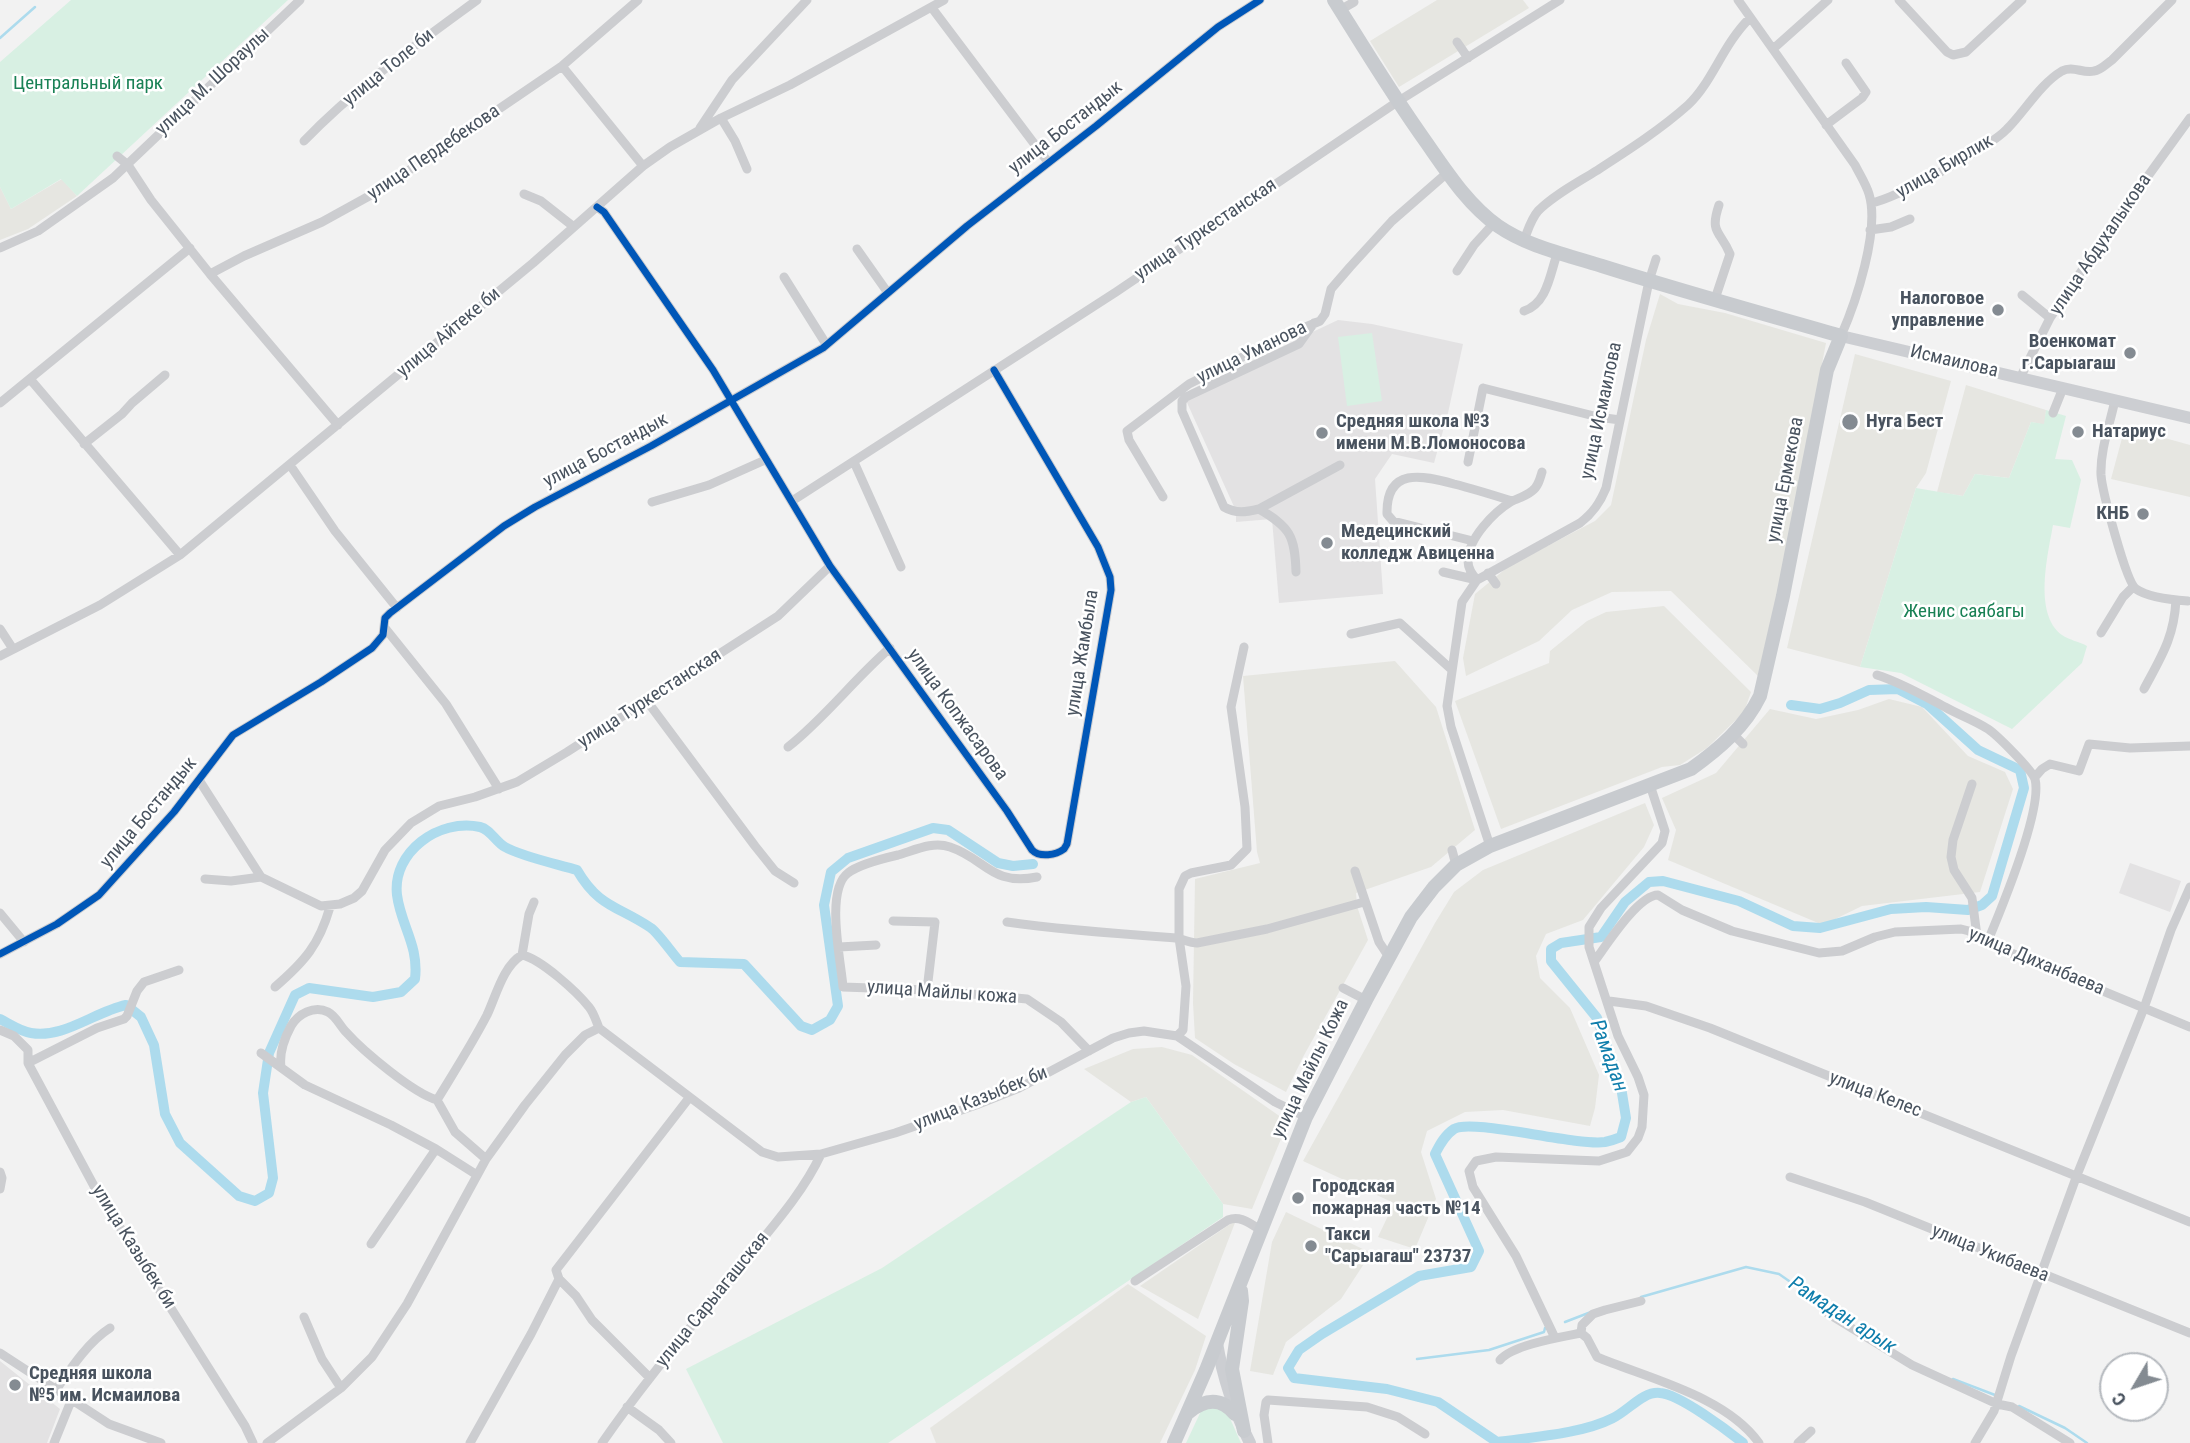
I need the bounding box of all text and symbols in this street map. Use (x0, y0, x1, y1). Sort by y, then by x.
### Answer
street label: улица М. Шораулы (151, 23, 275, 141)
street label: улица Толе би (339, 24, 439, 112)
park label: Центральный парк (13, 73, 163, 95)
street label: улица Бостандык (1005, 77, 1127, 179)
street label: улица Пердебекова (364, 100, 504, 206)
street label: улица Бирлик (1892, 130, 1998, 204)
street label: улица Абдухалыкова (2045, 170, 2157, 320)
street label: улица Туркестанская (1131, 174, 1281, 286)
street label: улица Айтеке би (393, 283, 505, 383)
place label: Налоговое управление (1892, 288, 1984, 332)
marker: Налоговое управление (1990, 302, 2006, 318)
street label: улица Уманова (1194, 317, 1310, 389)
place label: Военкомат г.Сарыагаш (2022, 331, 2116, 375)
street label: улица Исмаилова (1576, 340, 1628, 482)
street label: Исмаилова (1908, 341, 2000, 383)
marker: Военкомат г.Сарыагаш (2122, 345, 2138, 361)
street label: улица Бостандык (540, 409, 672, 493)
place label: Средняя школа №3 имени М.В.Ломоносова (1336, 411, 1525, 455)
place label: Нуга Бест (1866, 411, 1943, 433)
marker: Нуга Бест (1840, 412, 1860, 432)
street label: улица Ермекова (1763, 415, 1809, 545)
place label: Натариус (2092, 421, 2166, 443)
marker: Натариус (2070, 424, 2086, 440)
marker: Средняя школа №3 имени М.В.Ломоносова (1314, 425, 1330, 441)
place label: КНБ (2096, 503, 2129, 525)
marker: КНБ (2135, 506, 2151, 522)
place label: Медецинский колледж Авиценна (1341, 521, 1494, 565)
marker: Медецинский колледж Авиценна (1319, 535, 1335, 551)
street label: улица Жамбыла (1062, 588, 1104, 718)
park label: Женис саябагы (1903, 601, 2025, 623)
street label: улица Туркестанская (574, 644, 726, 754)
street label: улица Копжасарова (902, 645, 1012, 785)
street label: улица Бостандык (96, 753, 202, 873)
street label: улица Диханбаева (1965, 923, 2107, 1001)
street label: улица Майлы кожа (866, 976, 1018, 1010)
street label: улица Майлы Кожа (1267, 996, 1355, 1142)
water label: Рамадан (1583, 1016, 1633, 1096)
street label: улица Казыбек би (911, 1062, 1051, 1136)
street label: улица Келес (1826, 1067, 1924, 1123)
place label: Городская пожарная часть №14 (1312, 1176, 1481, 1220)
street label: улица Казыбек би (86, 1181, 180, 1313)
marker: Городская пожарная часть №14 (1290, 1190, 1306, 1206)
street label: улица Укибаева (1928, 1220, 2052, 1288)
place label: Такси "Сарыагаш" 23737 (1325, 1224, 1471, 1268)
street label: улица Сарыагашская (651, 1228, 775, 1372)
marker: Такси "Сарыагаш" 23737 (1303, 1238, 1319, 1254)
water label: Рамадан арык (1783, 1272, 1901, 1360)
north arrow (2099, 1352, 2169, 1422)
place label: Средняя школа №5 им. Исмаилова (29, 1363, 180, 1407)
marker: Средняя школа №5 им. Исмаилова (7, 1377, 23, 1393)
text: С (2107, 1388, 2131, 1411)

